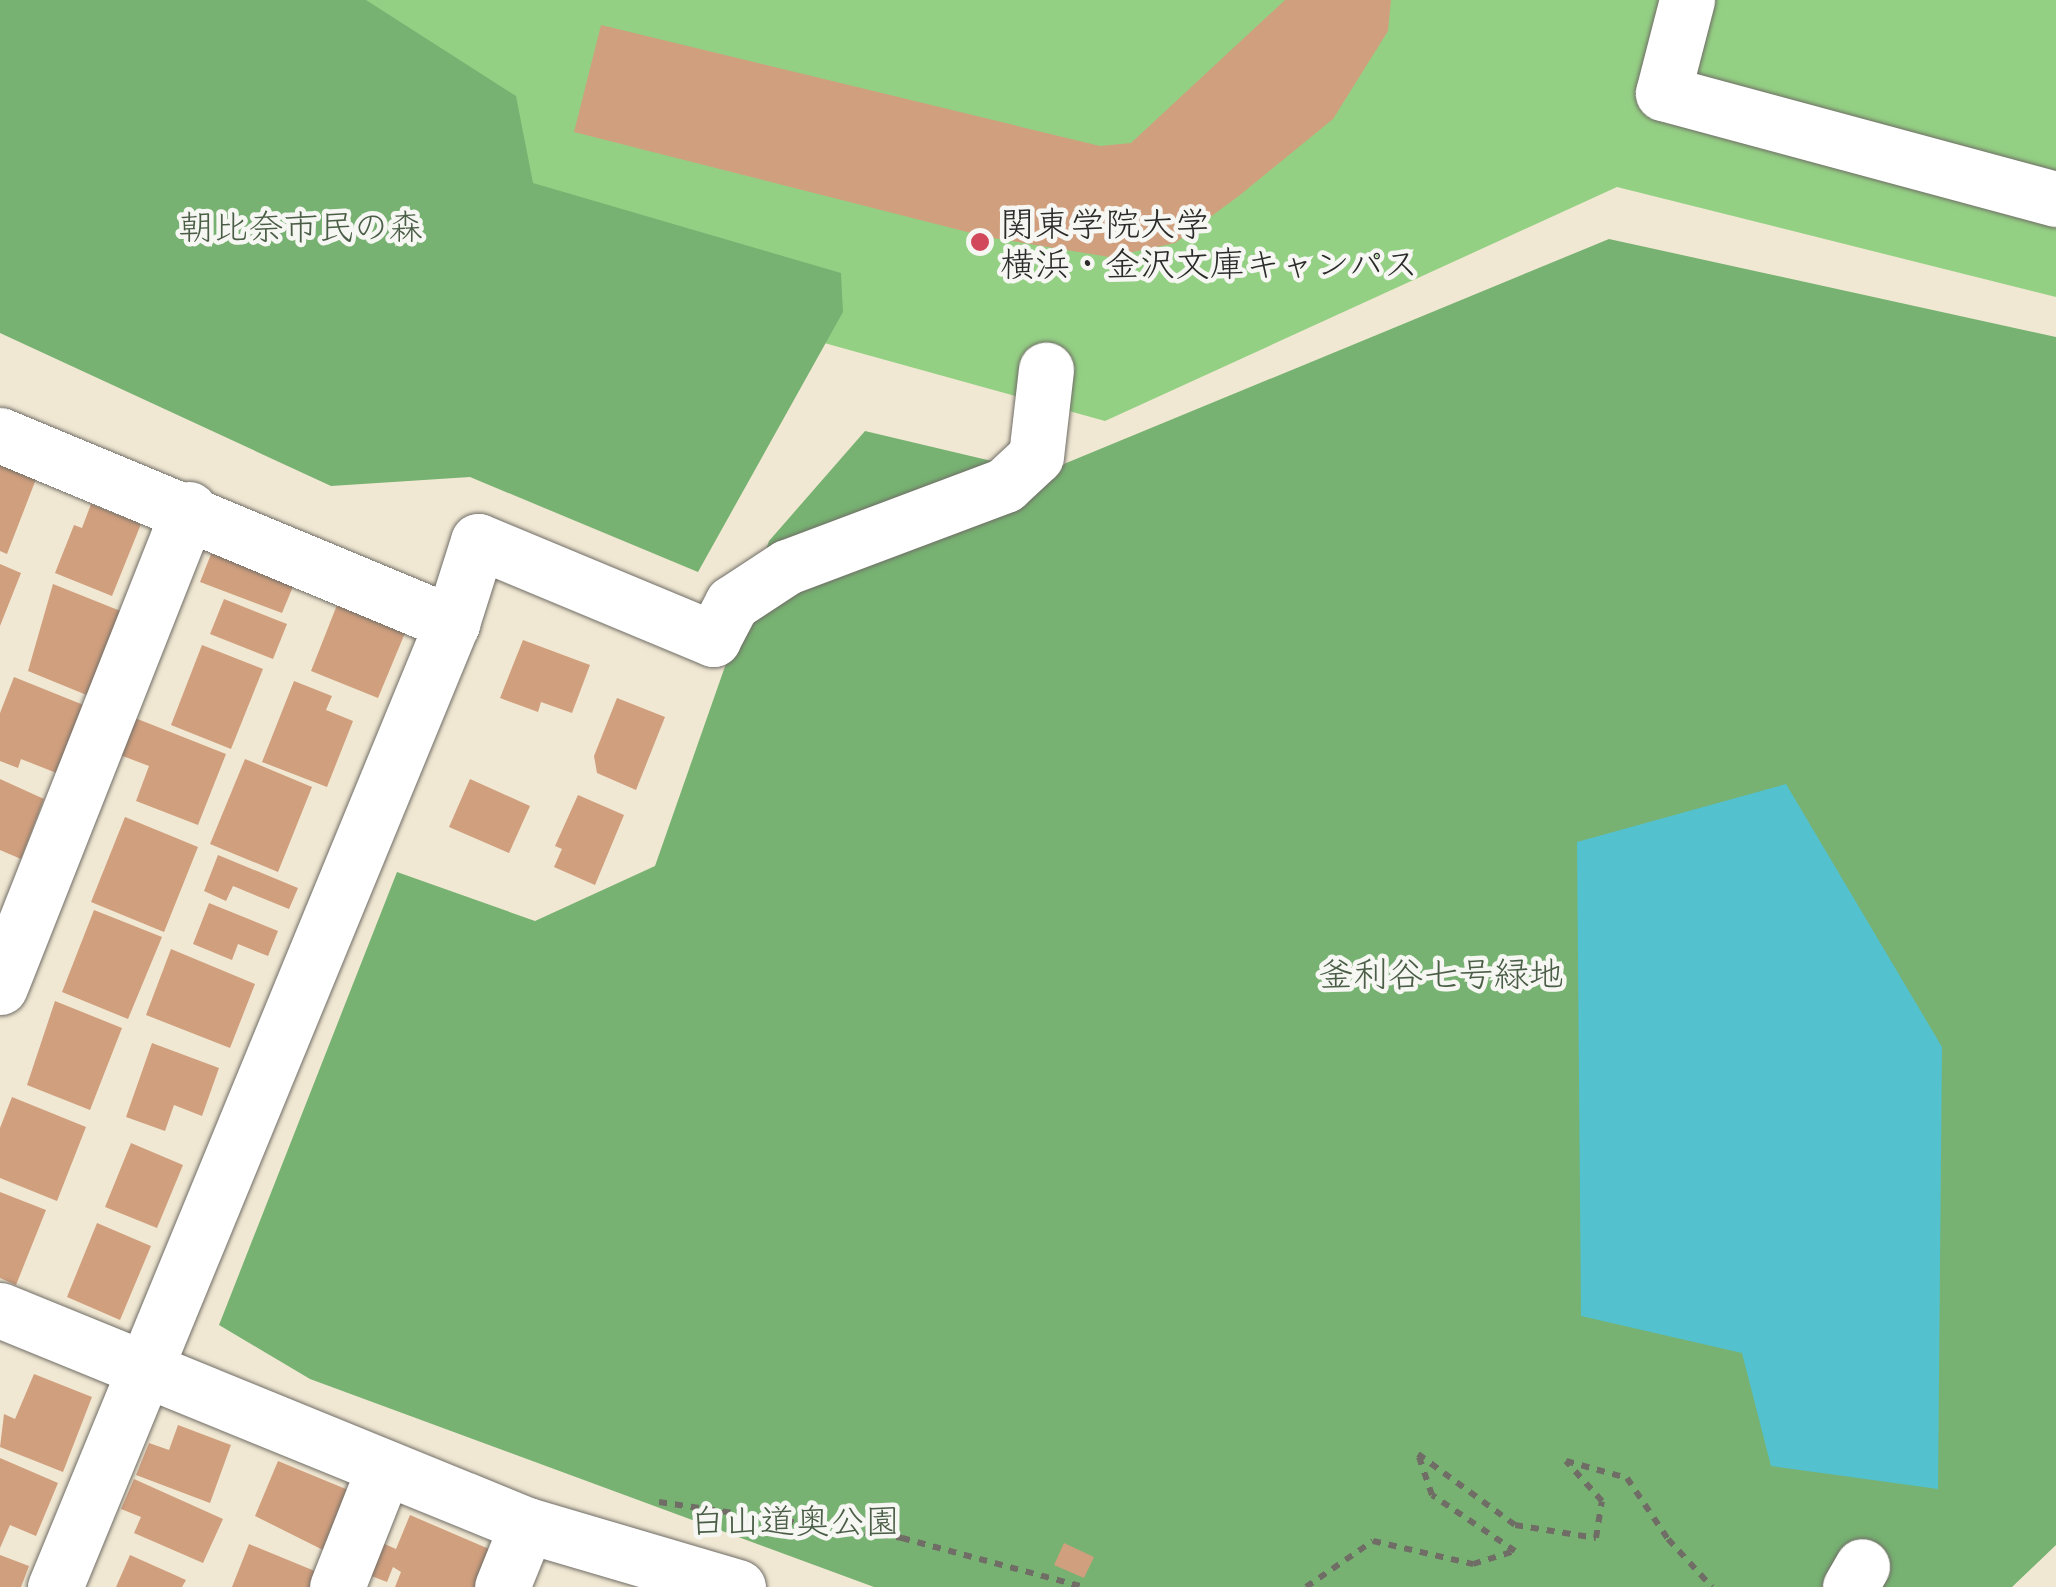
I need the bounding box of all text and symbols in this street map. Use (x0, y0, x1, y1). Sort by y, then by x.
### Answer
place label: 関東学院大学 横浜・金沢文庫キャンパス (1000, 201, 1420, 283)
park label: 朝比奈市民の森 (179, 204, 423, 246)
marker: 関東学院大学 横浜・金沢文庫キャンパス (969, 231, 991, 253)
park label: 釜利谷七号緑地 (1319, 951, 1563, 993)
park label: 白山道奥公園 (690, 1498, 900, 1540)

